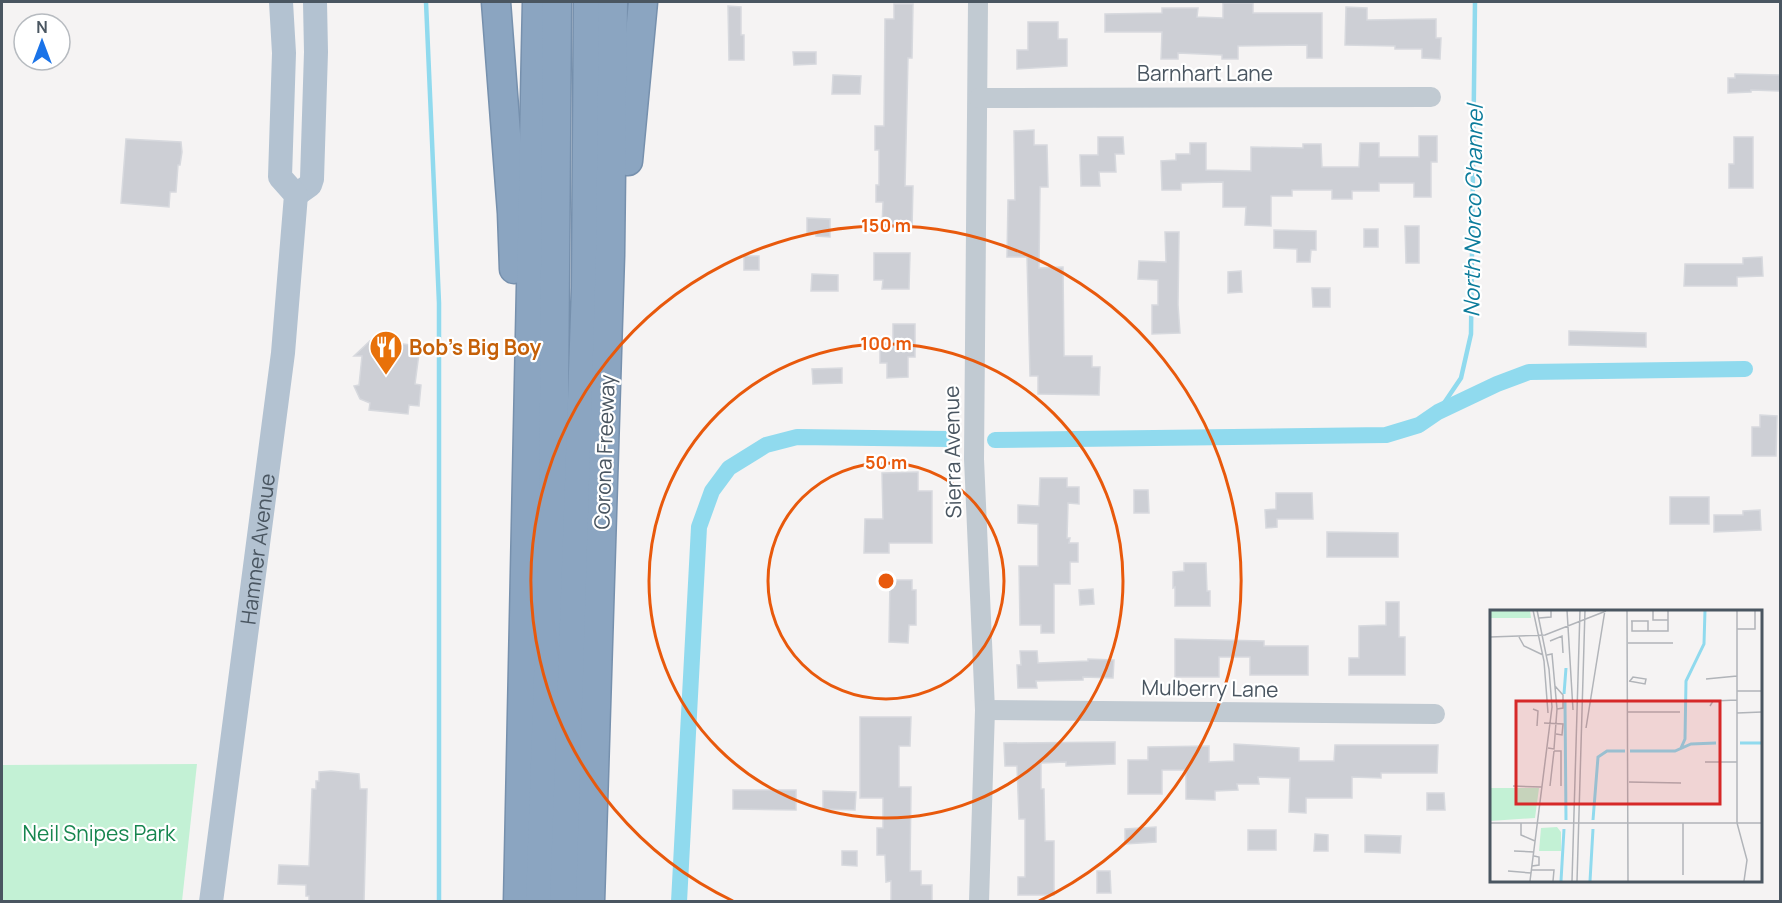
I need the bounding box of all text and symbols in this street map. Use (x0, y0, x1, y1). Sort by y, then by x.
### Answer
north arrow (12, 12, 72, 72)
text: N (36, 16, 48, 38)
street label: Barnhart Lane (1137, 59, 1273, 87)
water label: North Norco Channel (1456, 102, 1490, 317)
text: 150 m (861, 213, 911, 237)
restaurant icon: Bob's Big Boy (368, 329, 404, 376)
text: 100 m (860, 331, 912, 355)
place label: Bob's Big Boy (409, 333, 541, 361)
street label: Corona Freeway (587, 374, 621, 530)
street label: Sierra Avenue (937, 385, 967, 519)
text: 50 m (865, 450, 907, 474)
street label: Hamner Avenue (234, 472, 281, 626)
centre of rings (876, 571, 896, 591)
inset map (1490, 610, 1761, 882)
street label: Mulberry Lane (1141, 673, 1279, 703)
park label: Neil Snipes Park (23, 819, 176, 847)

